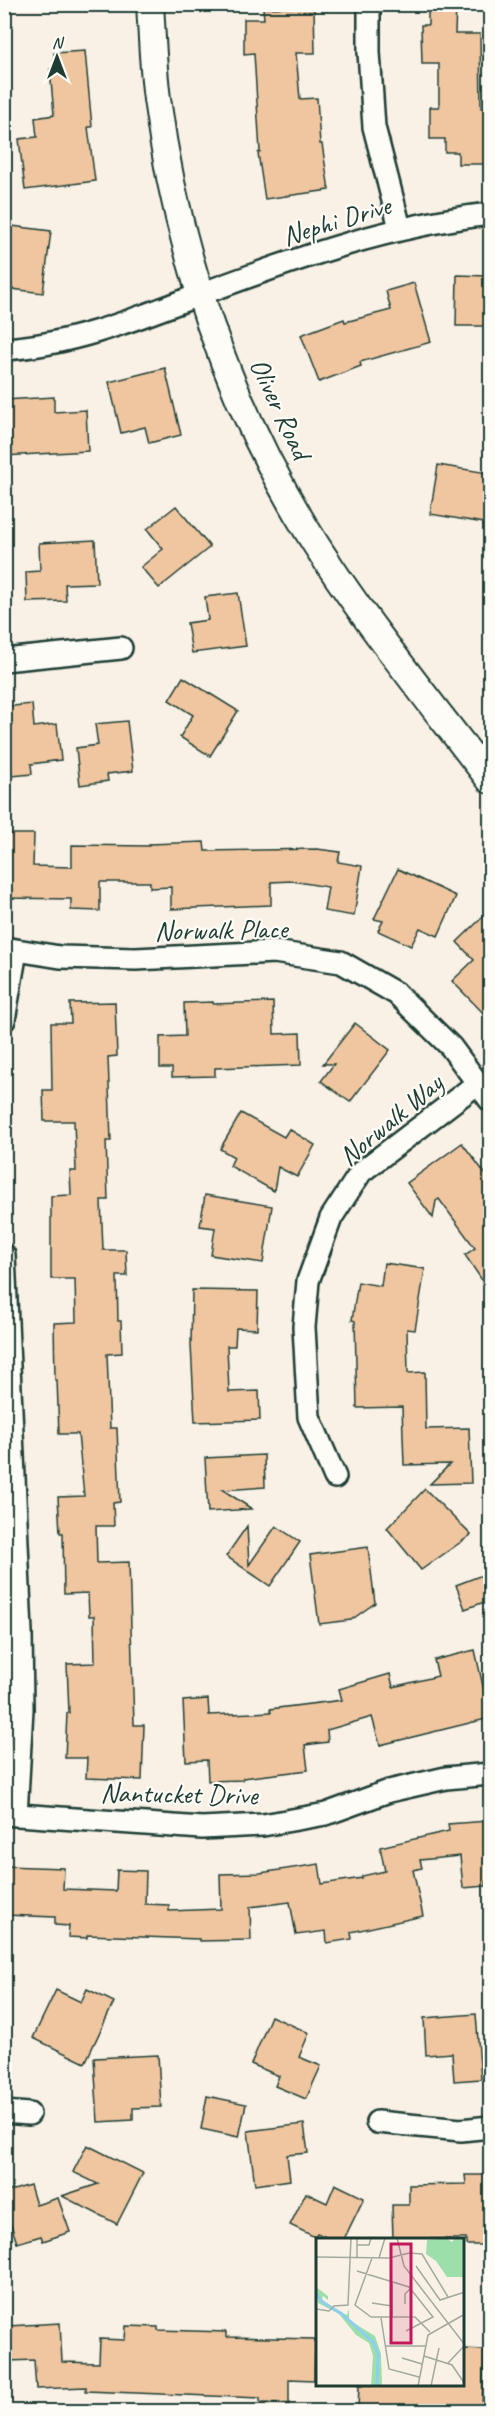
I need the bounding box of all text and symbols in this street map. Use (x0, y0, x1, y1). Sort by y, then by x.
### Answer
north arrow (27, 27, 87, 87)
text: N (52, 33, 65, 53)
street label: Nephi Drive (278, 187, 396, 253)
street label: Oliver Road (242, 352, 321, 468)
street label: Norwalk Place (154, 911, 290, 948)
street label: Norwalk Way (331, 1064, 451, 1173)
street label: Nantucket Drive (100, 1775, 260, 1812)
inset map (316, 2238, 465, 2386)

